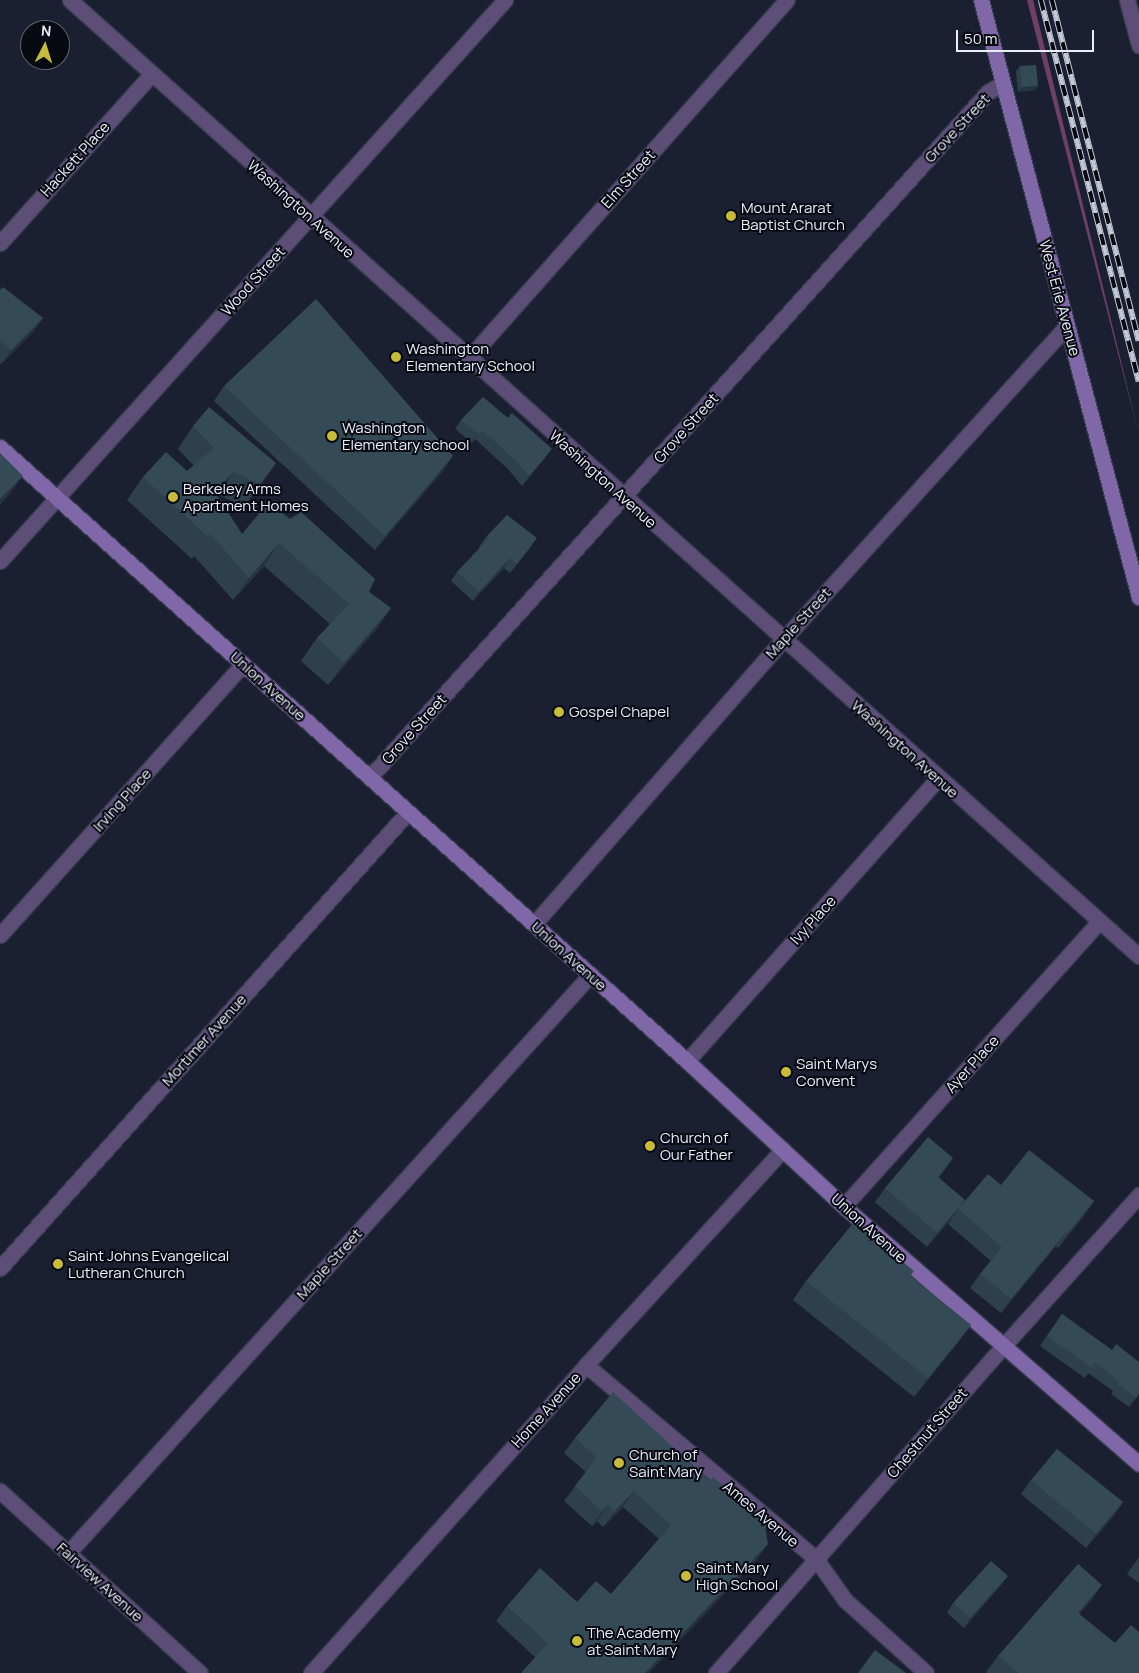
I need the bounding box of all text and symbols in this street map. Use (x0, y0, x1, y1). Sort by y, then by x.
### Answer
north arrow (20, 20, 70, 70)
scale bar (959, 20, 1096, 52)
text: N (40, 21, 52, 40)
text: 50 m (964, 28, 998, 49)
street label: Grove Street (921, 90, 993, 166)
street label: Hackett Place (37, 118, 113, 200)
street label: Elm Street (597, 146, 659, 212)
street label: Washington Avenue (244, 156, 358, 262)
place label: Mount Ararat Baptist Church (741, 198, 845, 233)
marker: Mount Ararat Baptist Church (725, 210, 737, 222)
street label: West Erie Avenue (1036, 238, 1084, 358)
street label: Wood Street (217, 243, 289, 319)
place label: Washington Elementary School (406, 339, 535, 374)
marker: Washington Elementary School (390, 351, 402, 363)
street label: Grove Street (650, 389, 722, 467)
place label: Washington Elementary school (342, 418, 470, 453)
street label: Washington Avenue (546, 426, 660, 532)
marker: Washington Elementary school (326, 430, 338, 442)
place label: Berkeley Arms Apartment Homes (183, 479, 309, 514)
marker: Berkeley Arms Apartment Homes (167, 491, 179, 503)
street label: Maple Street (761, 584, 835, 662)
street label: Union Avenue (227, 648, 309, 724)
street label: Grove Street (378, 690, 450, 768)
street label: Washington Avenue (848, 696, 962, 802)
place label: Gospel Chapel (569, 703, 670, 721)
marker: Gospel Chapel (553, 706, 565, 718)
street label: Irving Place (89, 765, 155, 835)
street label: Ivy Place (786, 892, 840, 948)
street label: Union Avenue (528, 918, 610, 994)
street label: Mortimer Avenue (158, 990, 250, 1090)
street label: Ayer Place (941, 1031, 1003, 1097)
place label: Saint Marys Convent (796, 1054, 877, 1089)
marker: Saint Marys Convent (780, 1066, 792, 1078)
place label: Church of Our Father (660, 1128, 733, 1163)
marker: Church of Our Father (644, 1140, 656, 1152)
street label: Union Avenue (828, 1190, 910, 1266)
street label: Maple Street (292, 1225, 366, 1303)
place label: Saint Johns Evangelical Lutheran Church (68, 1246, 229, 1281)
marker: Saint Johns Evangelical Lutheran Church (52, 1258, 64, 1270)
street label: Home Avenue (508, 1369, 584, 1451)
street label: Chestnut Street (883, 1384, 971, 1482)
place label: Church of Saint Mary (629, 1445, 702, 1480)
marker: Church of Saint Mary (613, 1457, 625, 1469)
street label: Ames Avenue (720, 1477, 802, 1551)
street label: Fairview Avenue (53, 1539, 147, 1625)
place label: Saint Mary High School (696, 1558, 778, 1593)
marker: Saint Mary High School (680, 1570, 692, 1582)
place label: The Academy at Saint Mary (587, 1623, 680, 1658)
marker: The Academy at Saint Mary (571, 1635, 583, 1647)

